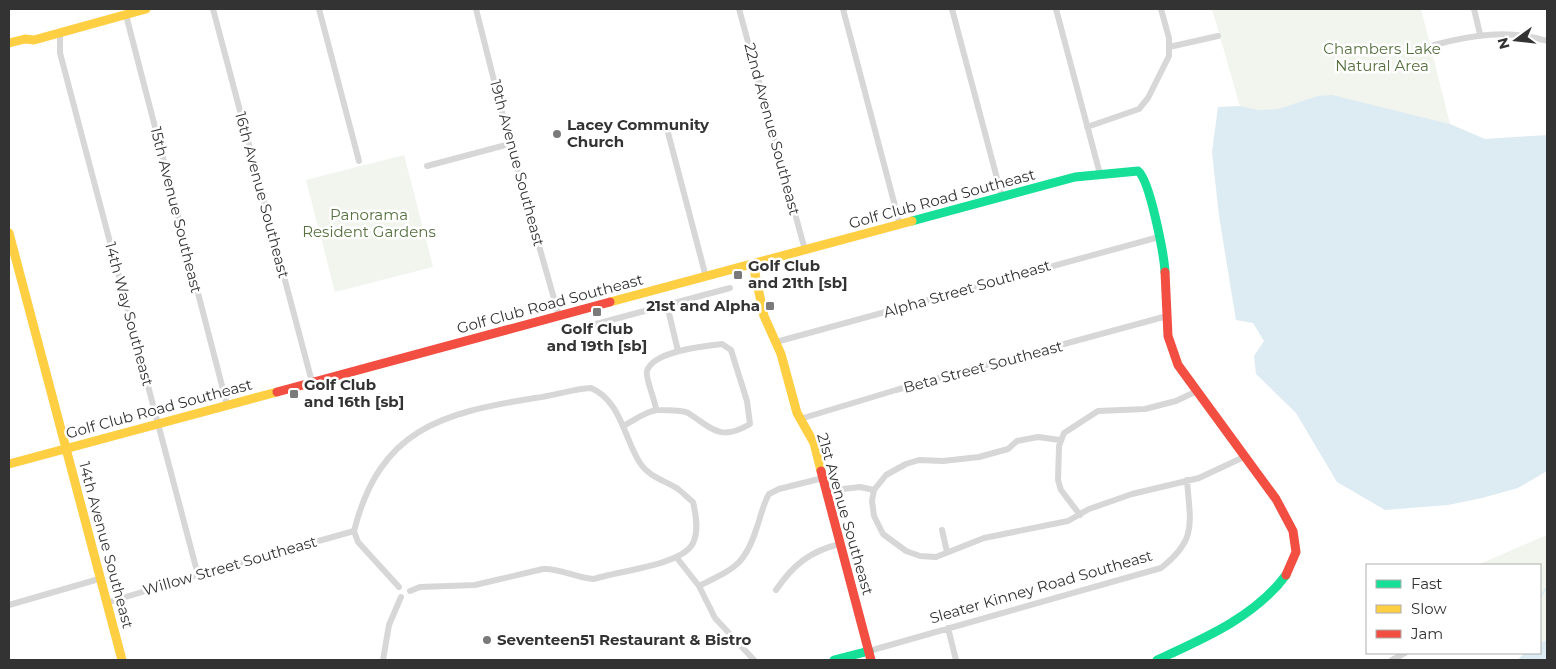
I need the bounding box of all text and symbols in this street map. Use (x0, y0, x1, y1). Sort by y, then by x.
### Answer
north arrow (1491, 15, 1541, 65)
text: N (1493, 36, 1514, 51)
park label: Chambers Lake Natural Area (1323, 39, 1441, 75)
street label: 22nd Avenue Southeast (740, 41, 805, 217)
street label: 19th Avenue Southeast (486, 78, 549, 248)
street label: 16th Avenue Southeast (231, 110, 294, 280)
place label: Lacey Community Church (567, 115, 710, 151)
street label: 15th Avenue Southeast (147, 125, 206, 295)
marker: Lacey Community Church (551, 128, 563, 140)
street label: Golf Club Road Southeast (847, 164, 1037, 233)
park label: Panorama Resident Gardens (302, 205, 436, 241)
street label: 14th Way Southeast (101, 240, 158, 388)
place label: Golf Club and 21th [sb] (748, 256, 848, 292)
street label: Alpha Street Southeast (881, 256, 1053, 322)
street label: Golf Club Road Southeast (455, 269, 645, 338)
marker: Golf Club and 21th [sb] (732, 269, 744, 281)
place label: 21st and Alpha (646, 296, 760, 315)
marker: 21st and Alpha (764, 300, 776, 312)
marker: Golf Club and 19th [sb] (591, 306, 603, 318)
place label: Golf Club and 19th [sb] (547, 319, 647, 355)
street label: Beta Street Southeast (901, 336, 1065, 397)
street label: Golf Club Road Southeast (64, 374, 254, 443)
place label: Golf Club and 16th [sb] (304, 375, 404, 411)
marker: Golf Club and 16th [sb] (288, 388, 300, 400)
street label: 21st Avenue Southeast (813, 431, 878, 597)
street label: 14th Avenue Southeast (75, 459, 138, 630)
street label: Willow Street Southeast (141, 532, 319, 599)
street label: Sleater Kinney Road Southeast (927, 546, 1154, 627)
legend (1366, 564, 1541, 654)
text: Fast (1411, 574, 1442, 593)
text: Slow (1411, 599, 1447, 618)
text: Jam (1410, 624, 1443, 643)
place label: Seventeen51 Restaurant & Bistro (497, 630, 752, 649)
marker: Seventeen51 Restaurant & Bistro (481, 634, 493, 646)

